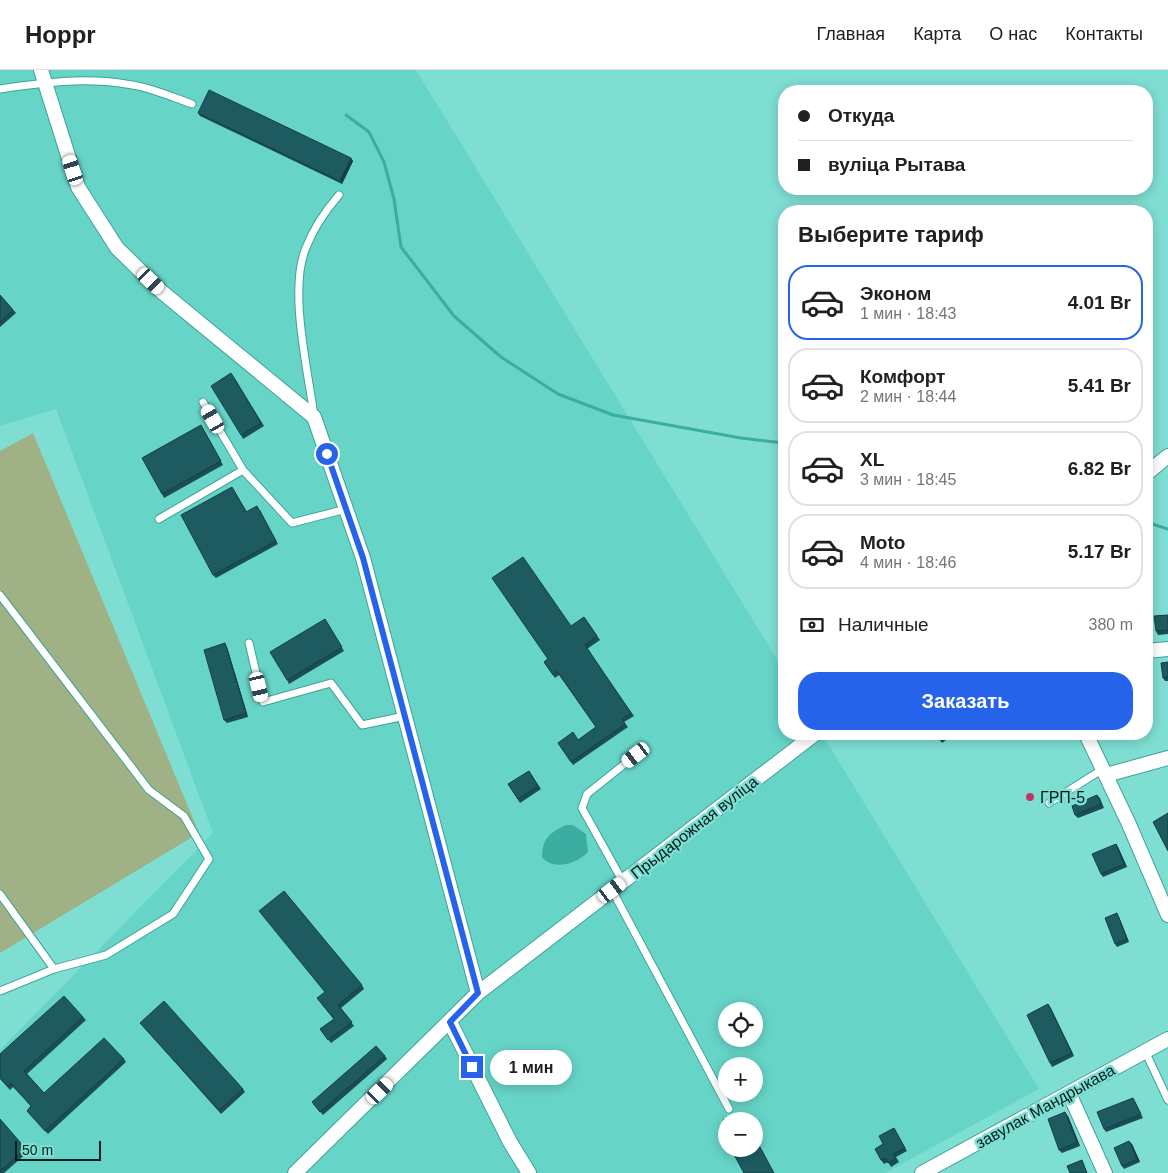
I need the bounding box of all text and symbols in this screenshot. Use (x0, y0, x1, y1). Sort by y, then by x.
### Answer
text: Hoppr (25, 21, 96, 48)
text: Главная (817, 24, 885, 44)
text: Карта (913, 24, 961, 44)
text: О нас (989, 24, 1037, 44)
text: Контакты (1065, 24, 1143, 44)
text: Откуда (828, 105, 894, 126)
car (61, 153, 84, 187)
text: вуліца Рытава (828, 154, 965, 175)
text: Выберите тариф (798, 222, 984, 247)
car (134, 265, 167, 297)
icon: car (800, 280, 845, 325)
text: Эконом (860, 283, 931, 304)
text: 4.01 Br (1068, 292, 1131, 313)
text: 1 мин · 18:43 (860, 305, 956, 322)
icon: car (800, 363, 845, 408)
text: Комфорт (860, 366, 945, 387)
text: 5.41 Br (1068, 375, 1131, 396)
text: 2 мин · 18:44 (860, 388, 956, 405)
car (199, 402, 226, 436)
route start (316, 443, 338, 465)
icon: car (800, 446, 845, 491)
text: XL (860, 449, 884, 470)
text: 6.82 Br (1068, 458, 1131, 479)
text: 3 мин · 18:45 (860, 471, 956, 488)
icon: car (800, 529, 845, 574)
text: Moto (860, 532, 905, 553)
text: 5.17 Br (1068, 541, 1131, 562)
text: 4 мин · 18:46 (860, 554, 956, 571)
icon: cash (798, 611, 826, 639)
text: Наличные (838, 614, 929, 635)
text: 380 m (1089, 616, 1133, 633)
car (248, 671, 269, 703)
button: Заказать (798, 672, 1133, 730)
car (619, 740, 652, 770)
street label: Прыдарожная вуліца (628, 773, 761, 882)
place label: ГРП-5 (1040, 789, 1085, 806)
marker: ГРП-5 (1024, 791, 1036, 803)
car (595, 875, 628, 905)
map controls (718, 1002, 763, 1157)
button: locate (718, 1002, 763, 1047)
callout: 1 мин (490, 1050, 572, 1084)
route end (461, 1056, 483, 1078)
button: + (718, 1057, 763, 1102)
text: 1 мин (509, 1059, 553, 1076)
street label: завулак Мандрыкава (973, 1061, 1118, 1152)
car (363, 1075, 396, 1107)
button: − (718, 1112, 763, 1157)
scale bar (15, 1138, 101, 1161)
text: 50 m (22, 1142, 53, 1158)

